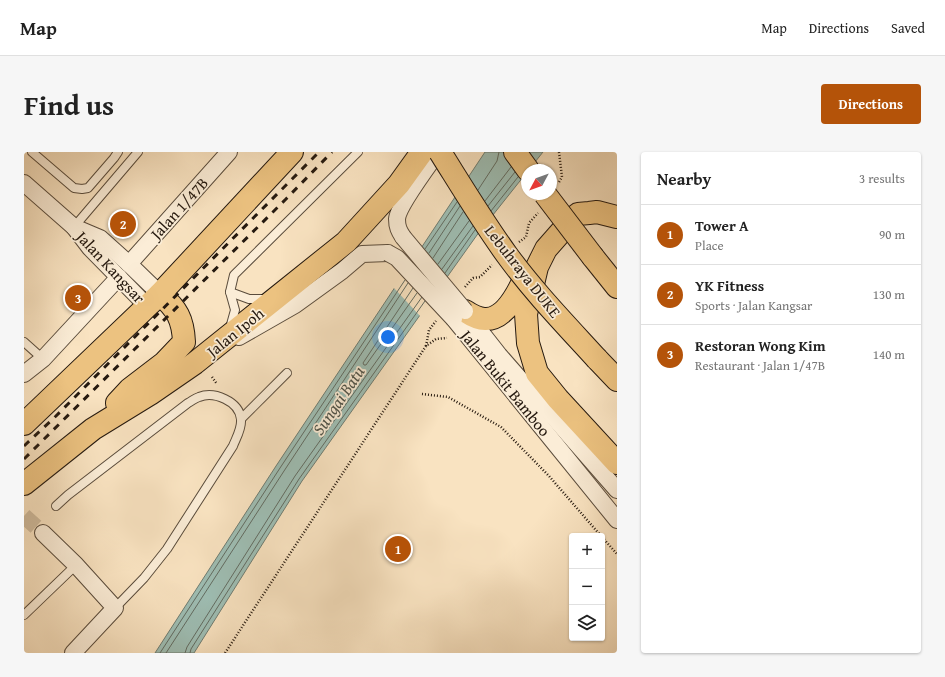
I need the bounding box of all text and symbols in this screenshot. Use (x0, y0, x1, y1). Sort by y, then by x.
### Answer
text: Map (20, 14, 57, 42)
text: Map (761, 18, 787, 38)
text: Directions (809, 18, 869, 38)
text: Saved (891, 18, 925, 38)
text: Find us (24, 84, 114, 125)
button: Directions (821, 84, 921, 124)
north arrow (521, 164, 557, 200)
text: Nearby (657, 166, 711, 191)
text: 3 results (859, 169, 905, 188)
street label: Jalan 1/47B (143, 171, 214, 246)
pin: 2 (110, 209, 136, 239)
text: Tower A (695, 215, 749, 236)
street label: Lebuhraya DUKE (479, 220, 567, 322)
street label: Jalan Kangsar (70, 224, 151, 309)
text: 1 (667, 225, 673, 244)
text: 90 m (879, 225, 905, 244)
text: Place (695, 236, 724, 255)
text: YK Fitness (695, 275, 764, 296)
pin: 3 (65, 283, 91, 313)
text: 2 (667, 285, 673, 304)
text: 130 m (873, 285, 905, 304)
text: Sports · Jalan Kangsar (695, 296, 812, 315)
street label: Jalan Ipoh (200, 301, 269, 364)
street label: Jalan Bukit Bamboo (454, 323, 557, 441)
your location (378, 327, 398, 347)
text: Restoran Wong Kim (695, 335, 826, 356)
text: 3 (667, 345, 673, 364)
text: 140 m (873, 345, 905, 364)
text: Restaurant · Jalan 1/47B (695, 356, 825, 375)
water label: Sungai Batu (306, 360, 371, 440)
map controls (569, 533, 605, 641)
button: + (569, 533, 605, 569)
pin: 1 (385, 534, 411, 564)
button: − (569, 569, 605, 605)
button: layers (569, 605, 605, 641)

